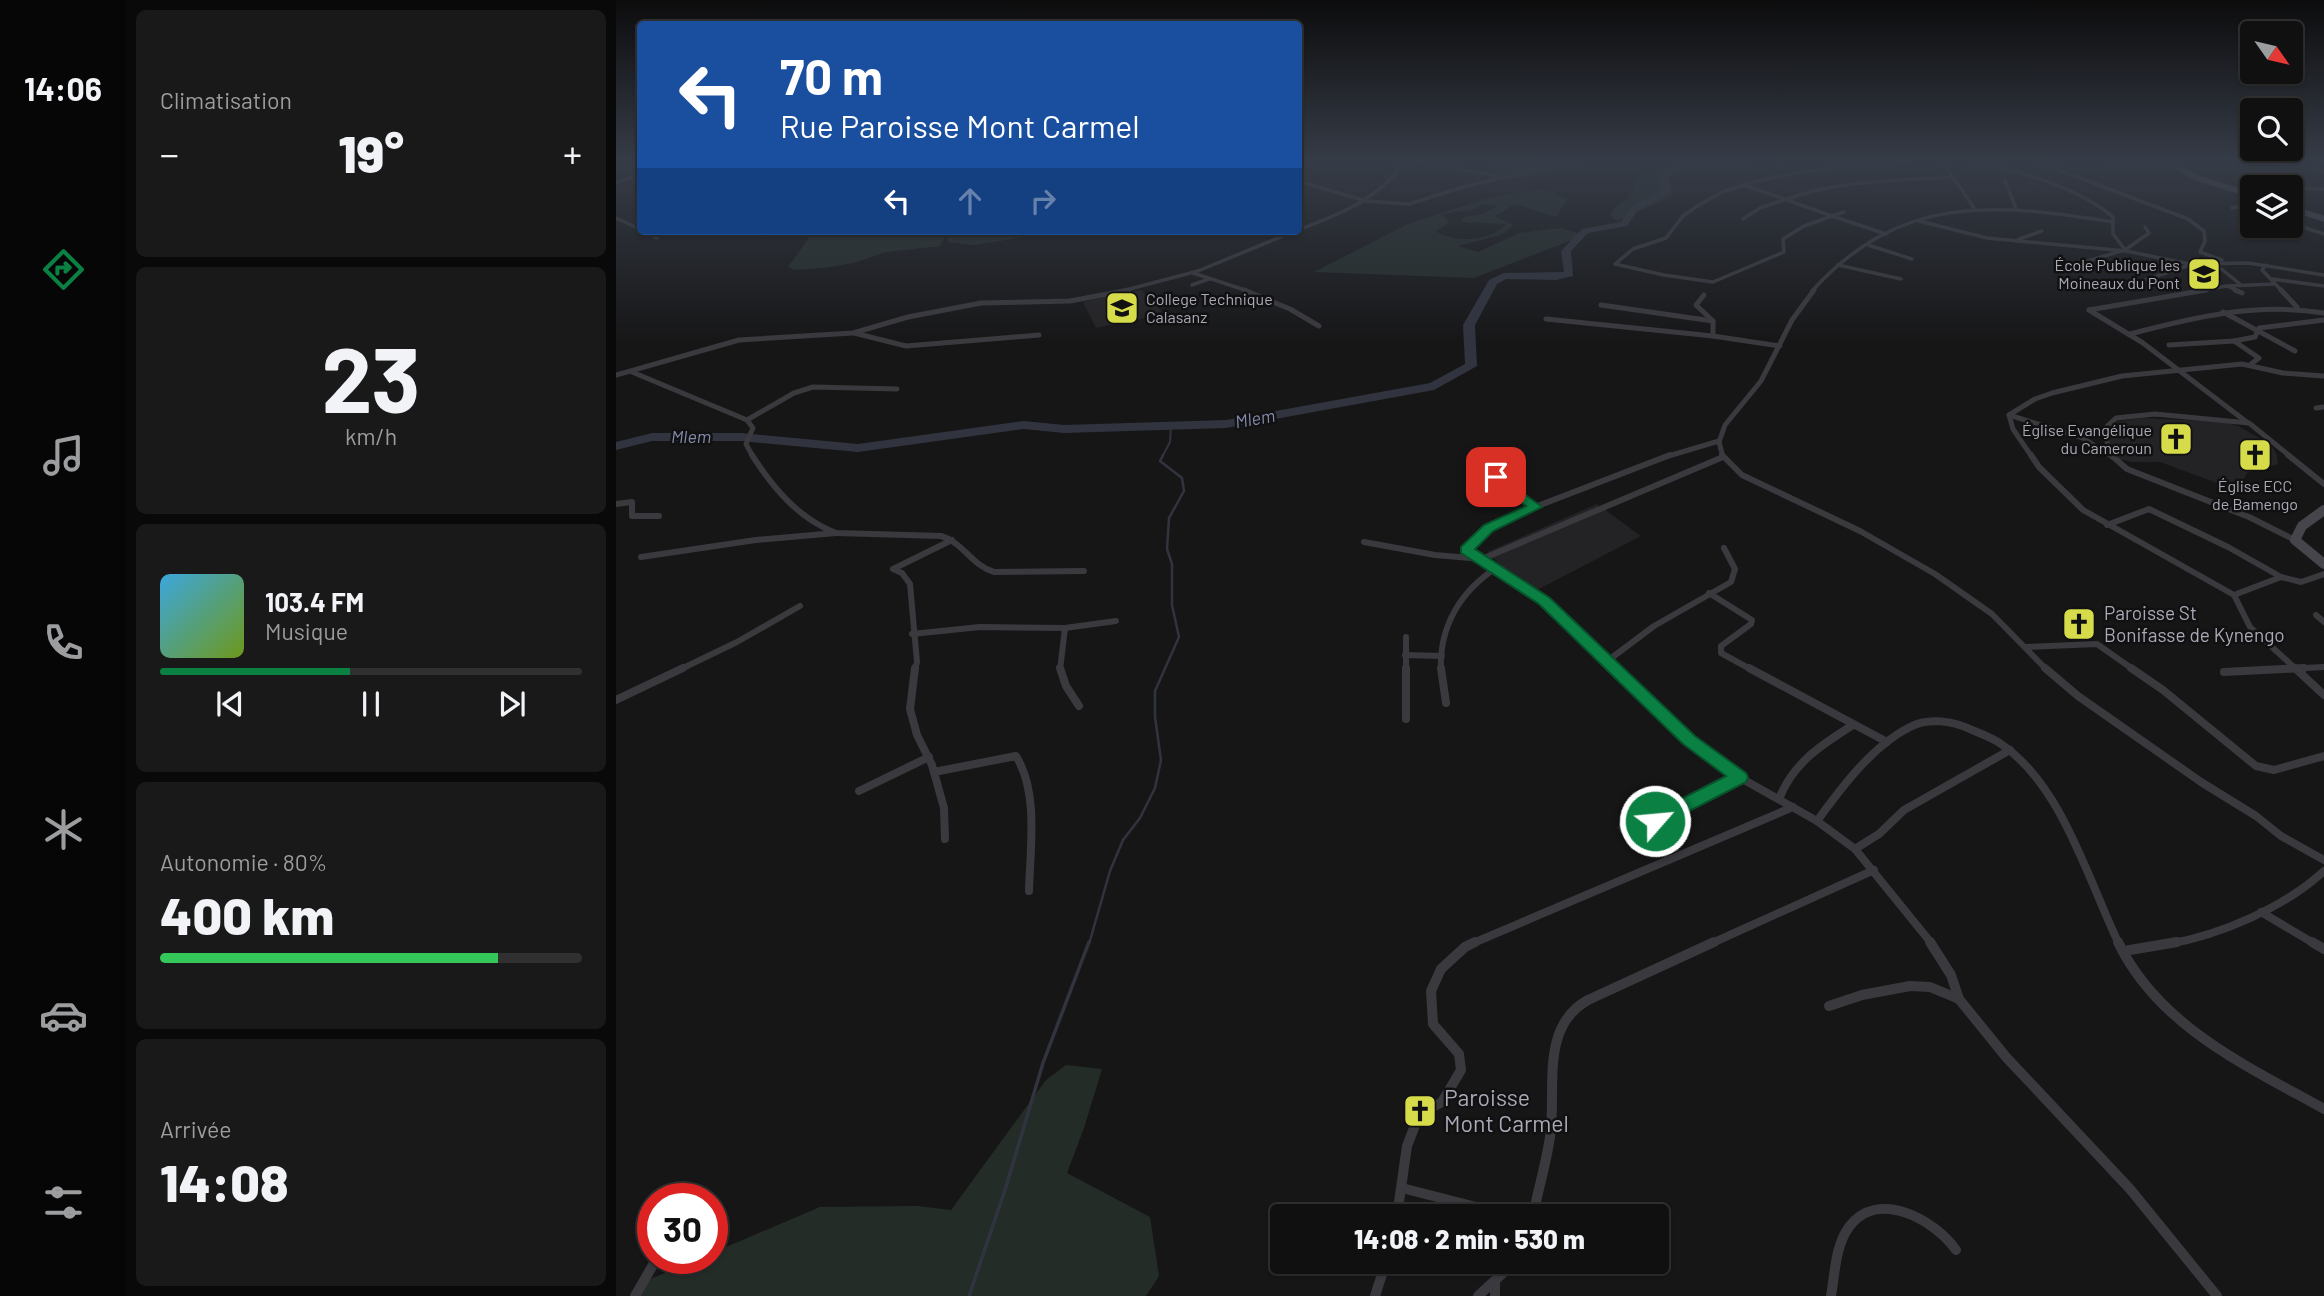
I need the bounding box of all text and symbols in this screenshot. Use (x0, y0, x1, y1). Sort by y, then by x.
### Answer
north arrow (2240, 21, 2303, 84)
map controls (2240, 21, 2303, 238)
text: 70 m (780, 46, 883, 105)
icon: left (665, 49, 756, 140)
text: 14:06 (24, 69, 102, 107)
text: Climatisation (160, 86, 292, 114)
button: search (2240, 98, 2303, 161)
text: Rue Paroisse Mont Carmel (780, 106, 1140, 144)
text: 19° (338, 121, 404, 183)
text: − (160, 130, 179, 176)
text: + (563, 130, 582, 176)
button: layers (2240, 175, 2303, 238)
icon: left (878, 182, 916, 220)
icon: ahead (951, 182, 989, 220)
icon: right (1024, 182, 1062, 220)
icon: directions (39, 245, 88, 294)
place label: École Publique les Moineaux du Pont (2054, 255, 2180, 292)
school or university icon: École Publique les Moineaux du Pont (2185, 255, 2223, 293)
school or university icon: College Technique Calasanz (1103, 289, 1141, 327)
place label: College Technique Calasanz (1146, 289, 1273, 326)
text: 23 (322, 322, 420, 431)
water label: Mlem (1233, 404, 1277, 432)
place label: Église Evangélique du Cameroun (2022, 420, 2152, 457)
church icon: Église Evangélique du Cameroun (2157, 420, 2195, 458)
text: km/h (345, 422, 397, 450)
water label: Mlem (671, 425, 711, 447)
icon: music (39, 431, 88, 480)
church icon: Église ECC de Bamengo (2236, 436, 2274, 474)
pin (1466, 447, 1526, 507)
icon: arrive (1477, 458, 1515, 496)
place label: Église ECC de Bamengo (2212, 476, 2298, 513)
text: 103.4 FM (265, 586, 364, 617)
place label: Paroisse St Bonifasse de Kynengo (2104, 601, 2285, 646)
church icon: Paroisse St Bonifasse de Kynengo (2060, 605, 2098, 643)
text: Musique (265, 617, 348, 645)
icon: phone (39, 618, 88, 667)
icon: previous (211, 685, 249, 723)
icon: pause (352, 685, 390, 723)
icon: next (493, 685, 531, 723)
position arrow (1618, 784, 1692, 858)
icon: climate (39, 805, 88, 854)
text: Autonomie · 80% (160, 848, 327, 876)
text: 400 km (160, 883, 334, 945)
icon: car (39, 991, 88, 1040)
place label: Paroisse Mont Carmel (1444, 1083, 1569, 1137)
church icon: Paroisse Mont Carmel (1401, 1092, 1439, 1130)
text: Arrivée (160, 1115, 232, 1143)
text: 14:08 (160, 1150, 289, 1212)
icon: filters (39, 1178, 88, 1227)
speed limit sign: 30 (637, 1183, 728, 1274)
text: 14:08 · 2 min · 530 m (1354, 1223, 1585, 1254)

